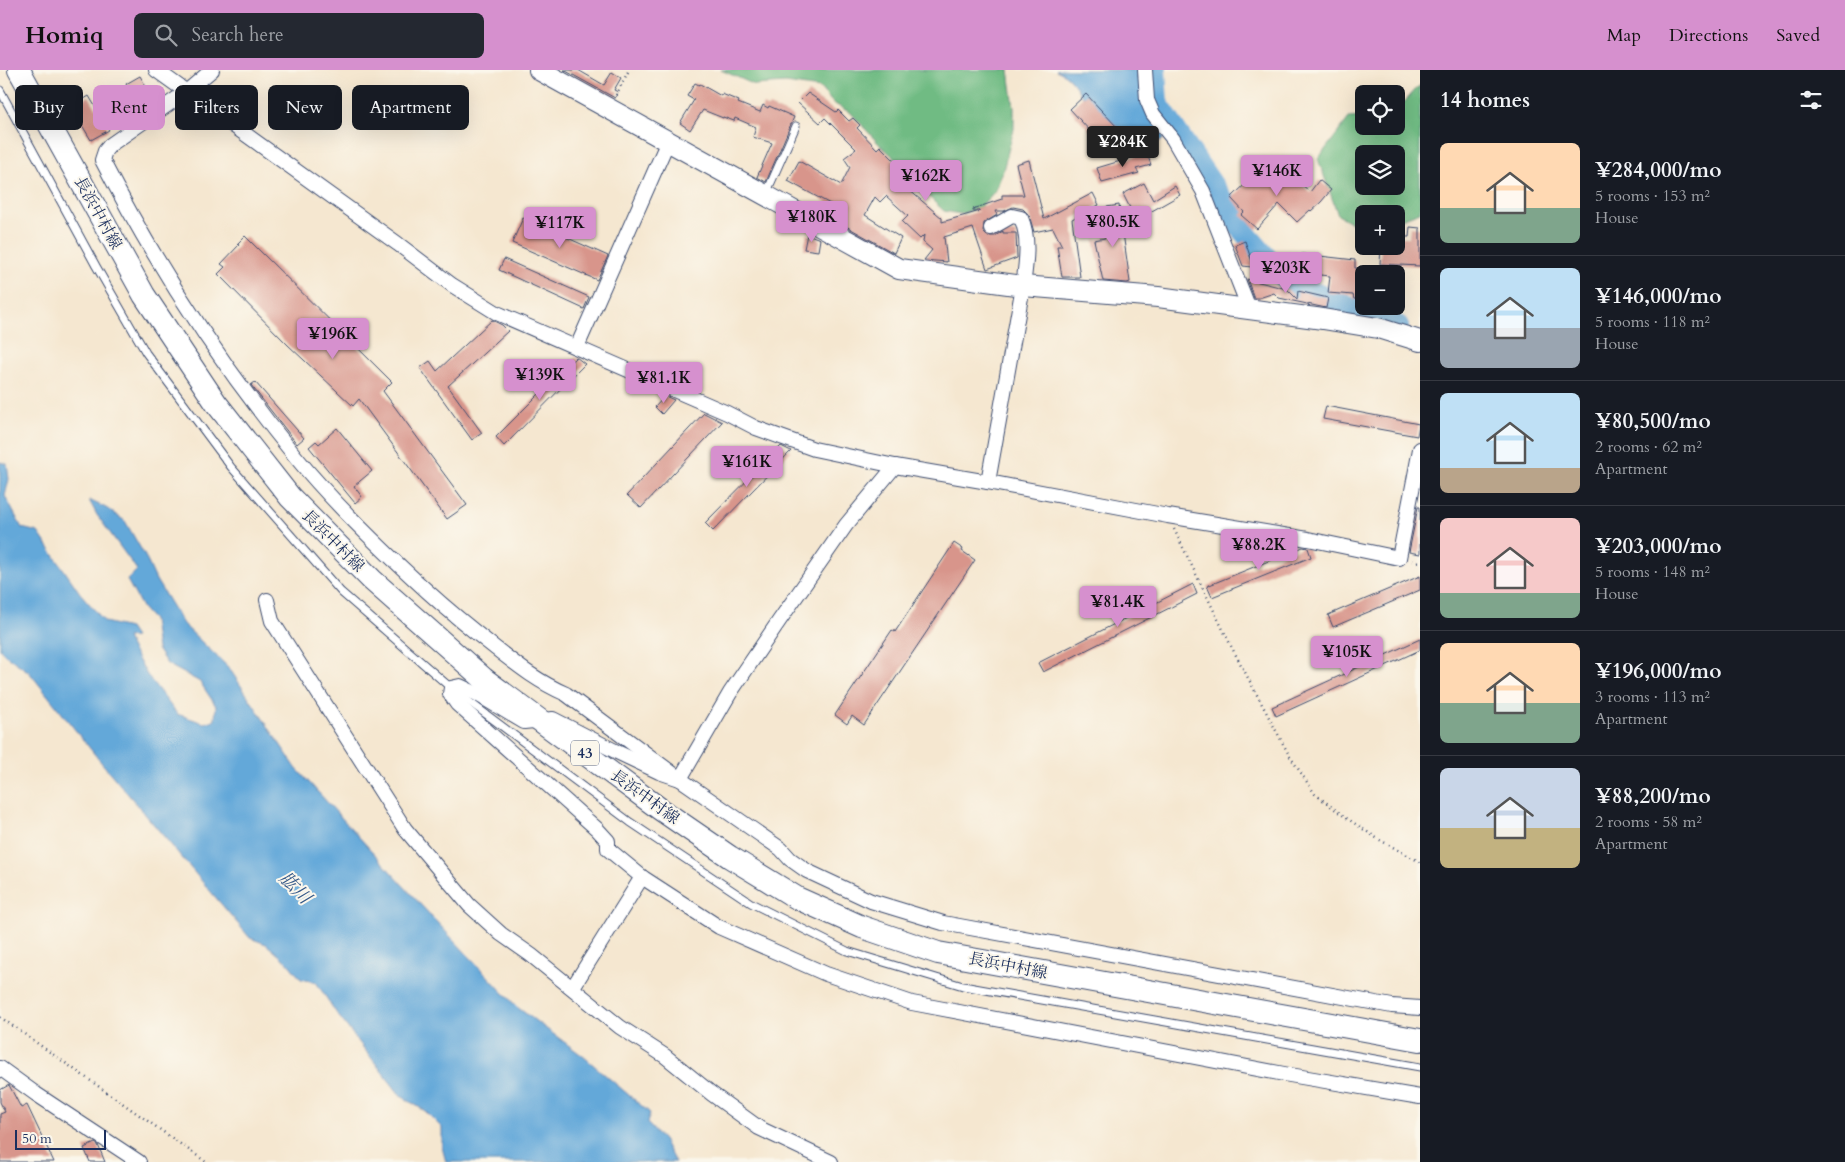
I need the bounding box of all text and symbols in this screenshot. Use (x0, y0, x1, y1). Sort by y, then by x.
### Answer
search box (134, 13, 484, 58)
text: Homiq (25, 19, 104, 52)
icon: search (152, 21, 180, 49)
text: Search here (192, 22, 284, 48)
text: Map (1607, 23, 1641, 48)
text: Directions (1669, 23, 1748, 48)
text: Saved (1776, 23, 1820, 48)
chip: Buy (15, 85, 83, 130)
chip: Rent (93, 85, 165, 130)
chip: Filters (175, 85, 258, 130)
chip: New (268, 85, 342, 130)
chip: Apartment (352, 85, 469, 130)
map controls (1355, 85, 1405, 315)
button: locate (1355, 85, 1405, 135)
text: 14 homes (1440, 86, 1530, 115)
icon: filters (1797, 86, 1825, 114)
pin: ¥284K (1088, 126, 1158, 168)
text: ¥284K (1098, 131, 1148, 153)
button: layers (1355, 145, 1405, 195)
pin: ¥146K (1242, 154, 1312, 197)
text: ¥284,000/mo (1595, 156, 1721, 185)
pin: ¥162K (891, 160, 961, 202)
text: ¥146K (1252, 160, 1302, 182)
icon: home (1480, 163, 1540, 223)
text: ¥162K (901, 165, 951, 187)
street label: 長浜中村線 (69, 173, 127, 253)
text: 5 rooms · 153 m² (1595, 185, 1710, 207)
pin: ¥180K (777, 200, 847, 243)
button: + (1355, 205, 1405, 255)
pin: ¥117K (525, 206, 595, 249)
text: ¥180K (787, 206, 837, 228)
pin: ¥80.5K (1072, 206, 1154, 248)
text: House (1595, 207, 1638, 229)
text: ¥80.5K (1086, 211, 1140, 233)
text: ¥117K (535, 212, 585, 234)
pin: ¥203K (1251, 252, 1321, 294)
text: ¥203K (1261, 257, 1311, 279)
button: − (1355, 265, 1405, 315)
text: ¥146,000/mo (1595, 282, 1721, 311)
icon: home (1480, 288, 1540, 348)
text: 5 rooms · 118 m² (1595, 311, 1710, 333)
pin: ¥196K (298, 318, 368, 360)
text: ¥196K (308, 323, 358, 345)
text: House (1595, 333, 1638, 355)
pin: ¥139K (505, 358, 575, 401)
pin: ¥81.1K (623, 362, 705, 404)
text: ¥139K (515, 364, 565, 386)
text: ¥81.1K (637, 367, 691, 389)
text: ¥80,500/mo (1595, 407, 1711, 436)
icon: home (1480, 413, 1540, 473)
text: 2 rooms · 62 m² (1595, 436, 1702, 458)
pin: ¥161K (712, 446, 782, 488)
text: ¥161K (722, 451, 772, 473)
text: Apartment (1595, 458, 1668, 480)
street label: 長浜中村線 (297, 505, 369, 577)
pin: ¥88.2K (1218, 528, 1300, 571)
text: ¥203,000/mo (1595, 532, 1721, 561)
text: ¥88.2K (1232, 534, 1286, 556)
icon: home (1480, 538, 1540, 598)
text: 5 rooms · 148 m² (1595, 561, 1710, 583)
text: House (1595, 583, 1638, 605)
pin: ¥81.4K (1077, 586, 1159, 628)
text: ¥81.4K (1091, 591, 1145, 613)
pin: ¥105K (1312, 636, 1382, 678)
text: ¥105K (1322, 641, 1372, 663)
text: ¥196,000/mo (1595, 657, 1721, 686)
icon: home (1480, 663, 1540, 723)
text: 3 rooms · 113 m² (1595, 686, 1710, 708)
text: Apartment (1595, 708, 1668, 730)
road number: 43 (571, 740, 599, 766)
street label: 長浜中村線 (606, 765, 684, 829)
text: ¥88,200/mo (1595, 782, 1711, 811)
icon: home (1480, 788, 1540, 848)
text: 2 rooms · 58 m² (1595, 811, 1702, 833)
text: Apartment (1595, 833, 1668, 855)
water label: 肱川 (273, 866, 318, 911)
street label: 長浜中村線 (967, 948, 1049, 984)
scale bar (15, 1127, 106, 1150)
text: 50 m (22, 1129, 52, 1148)

